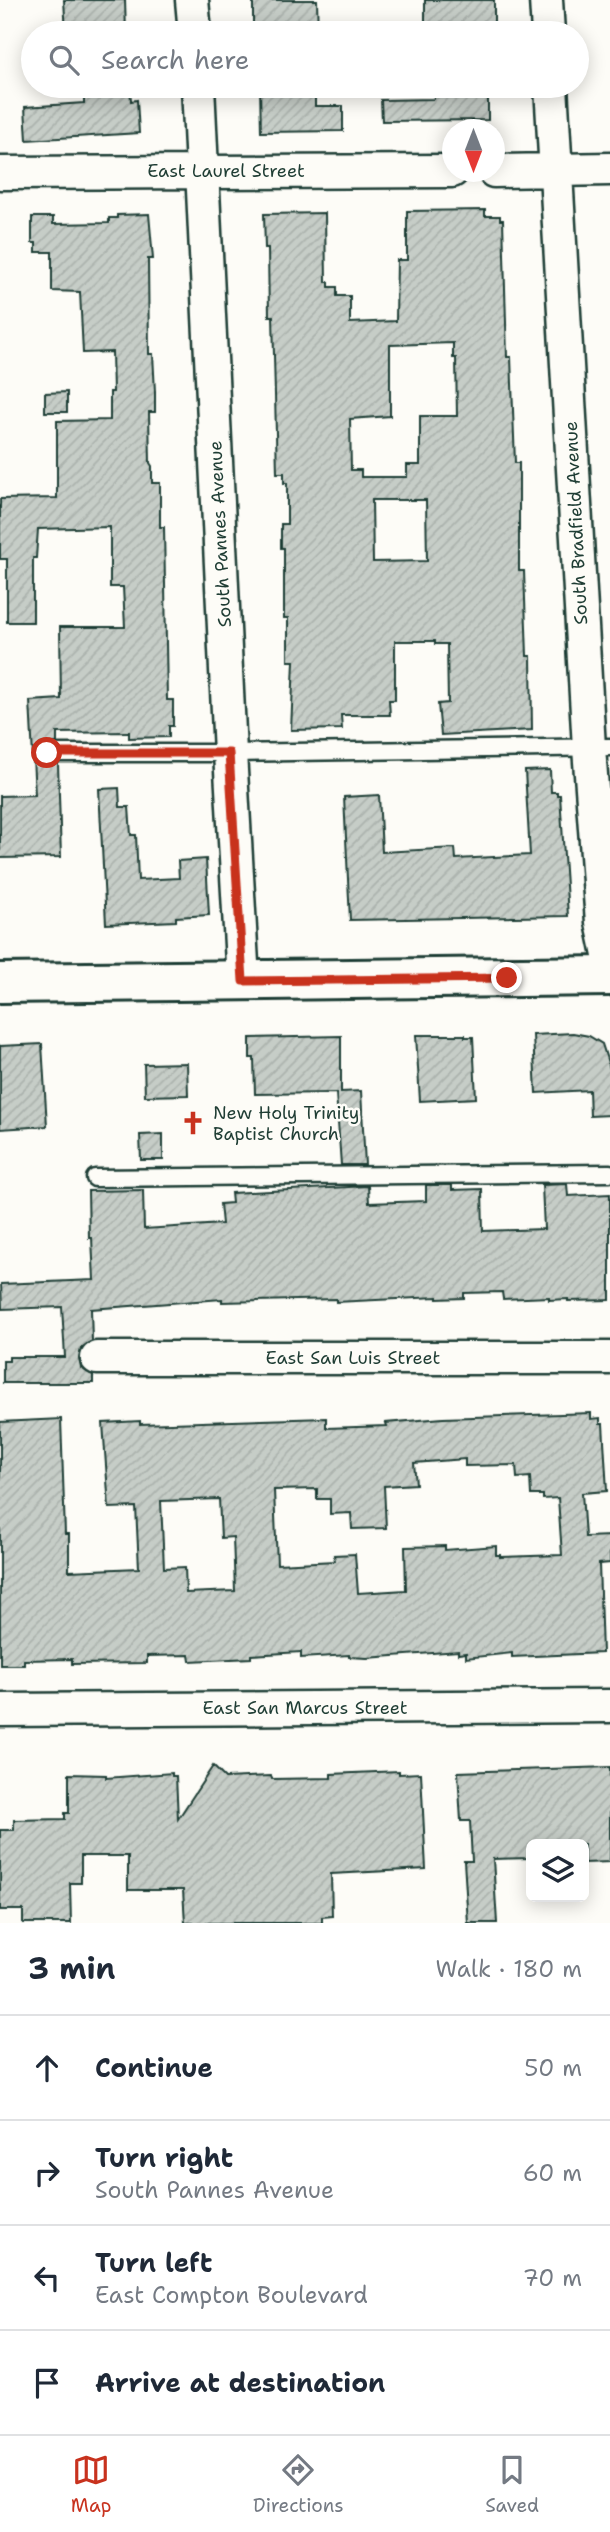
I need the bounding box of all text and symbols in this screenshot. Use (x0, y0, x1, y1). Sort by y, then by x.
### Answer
search box (21, 21, 589, 98)
icon: search (45, 41, 83, 79)
text: Search here (101, 42, 250, 77)
north arrow (442, 119, 505, 182)
street label: East Laurel Street (147, 159, 305, 183)
street label: South Bradfield Avenue (559, 420, 593, 626)
street label: South Pannes Avenue (203, 440, 237, 628)
route start (31, 737, 62, 768)
route end (491, 962, 522, 993)
place label: New Holy Trinity Baptist Church (213, 1101, 359, 1146)
church icon: New Holy Trinity Baptist Church (179, 1109, 207, 1137)
street label: East San Luis Street (266, 1346, 441, 1370)
street label: East San Marcus Street (202, 1696, 408, 1720)
map controls (526, 1839, 589, 1902)
button: layers (526, 1839, 589, 1902)
text: 3 min (28, 1948, 115, 1989)
text: Walk · 180 m (436, 1954, 582, 1984)
icon: ahead (28, 2049, 66, 2087)
text: Continue (95, 2050, 213, 2085)
text: 50 m (524, 2053, 582, 2083)
text: Turn right (95, 2140, 233, 2175)
icon: right (28, 2154, 66, 2192)
text: 60 m (523, 2158, 582, 2188)
text: South Pannes Avenue (95, 2175, 334, 2205)
text: Turn left (95, 2245, 212, 2280)
icon: left (28, 2259, 66, 2297)
text: 70 m (523, 2263, 582, 2293)
text: East Compton Boulevard (95, 2280, 368, 2310)
icon: arrive (28, 2364, 66, 2402)
text: Arrive at destination (95, 2365, 385, 2400)
tab: Map (71, 2451, 111, 2518)
tab: Directions (253, 2451, 344, 2518)
tab: Saved (485, 2451, 539, 2518)

